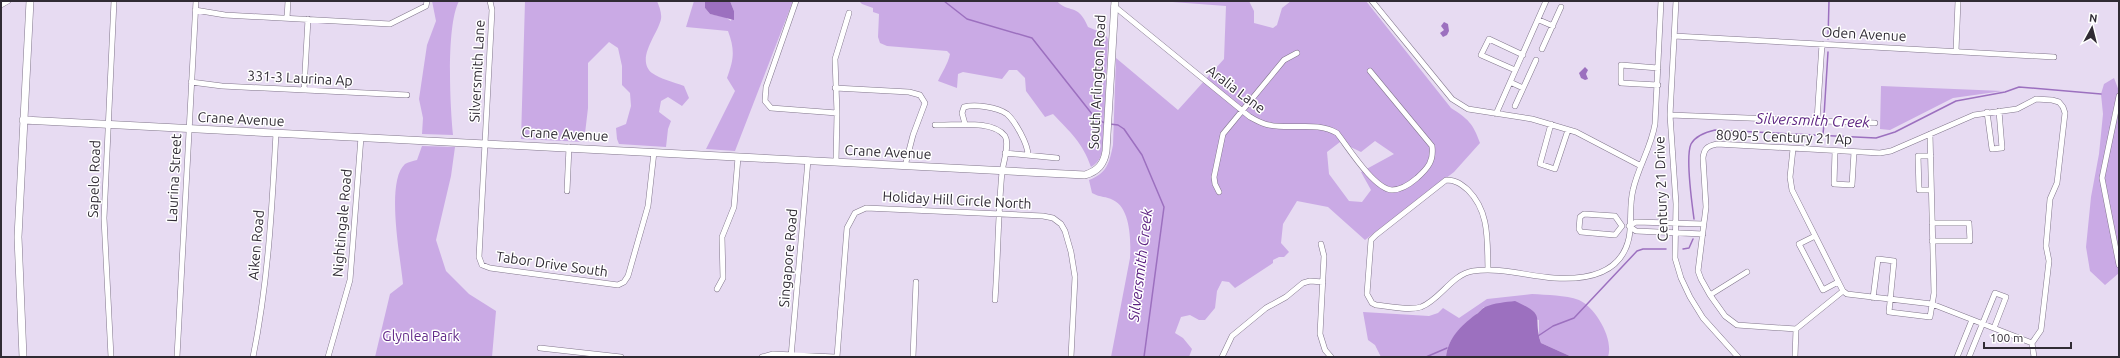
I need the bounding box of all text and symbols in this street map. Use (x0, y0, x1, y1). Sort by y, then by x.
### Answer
north arrow (2072, 8, 2112, 48)
text: N (2088, 12, 2098, 25)
street label: South Arlington Road (1085, 14, 1109, 150)
street label: Silversmith Lane (466, 19, 488, 123)
street label: Oden Avenue (1821, 24, 1907, 44)
street label: Aralia Lane (1204, 62, 1268, 116)
street label: 331-3 Laurina Ap (247, 67, 353, 89)
street label: Crane Avenue (197, 109, 285, 129)
water label: Silversmith Creek (1755, 109, 1871, 130)
street label: Crane Avenue (521, 124, 609, 144)
street label: 8090-5 Century 21 Ap (1716, 127, 1852, 147)
street label: Laurina Street (164, 133, 184, 223)
street label: Century 21 Drive (1651, 136, 1671, 242)
street label: Sapelo Road (85, 140, 103, 218)
street label: Crane Avenue (844, 142, 932, 162)
street label: Nightingale Road (329, 168, 355, 278)
street label: Holiday Hill Circle North (882, 188, 1032, 212)
water label: Silversmith Creek (1124, 207, 1155, 324)
street label: Singapore Road (776, 208, 800, 308)
street label: Aiken Road (245, 209, 267, 281)
street label: Tabor Drive South (495, 248, 609, 280)
scale bar (1984, 324, 2071, 350)
park label: Glynlea Park (382, 328, 460, 344)
text: 100 m (1990, 331, 2023, 344)

